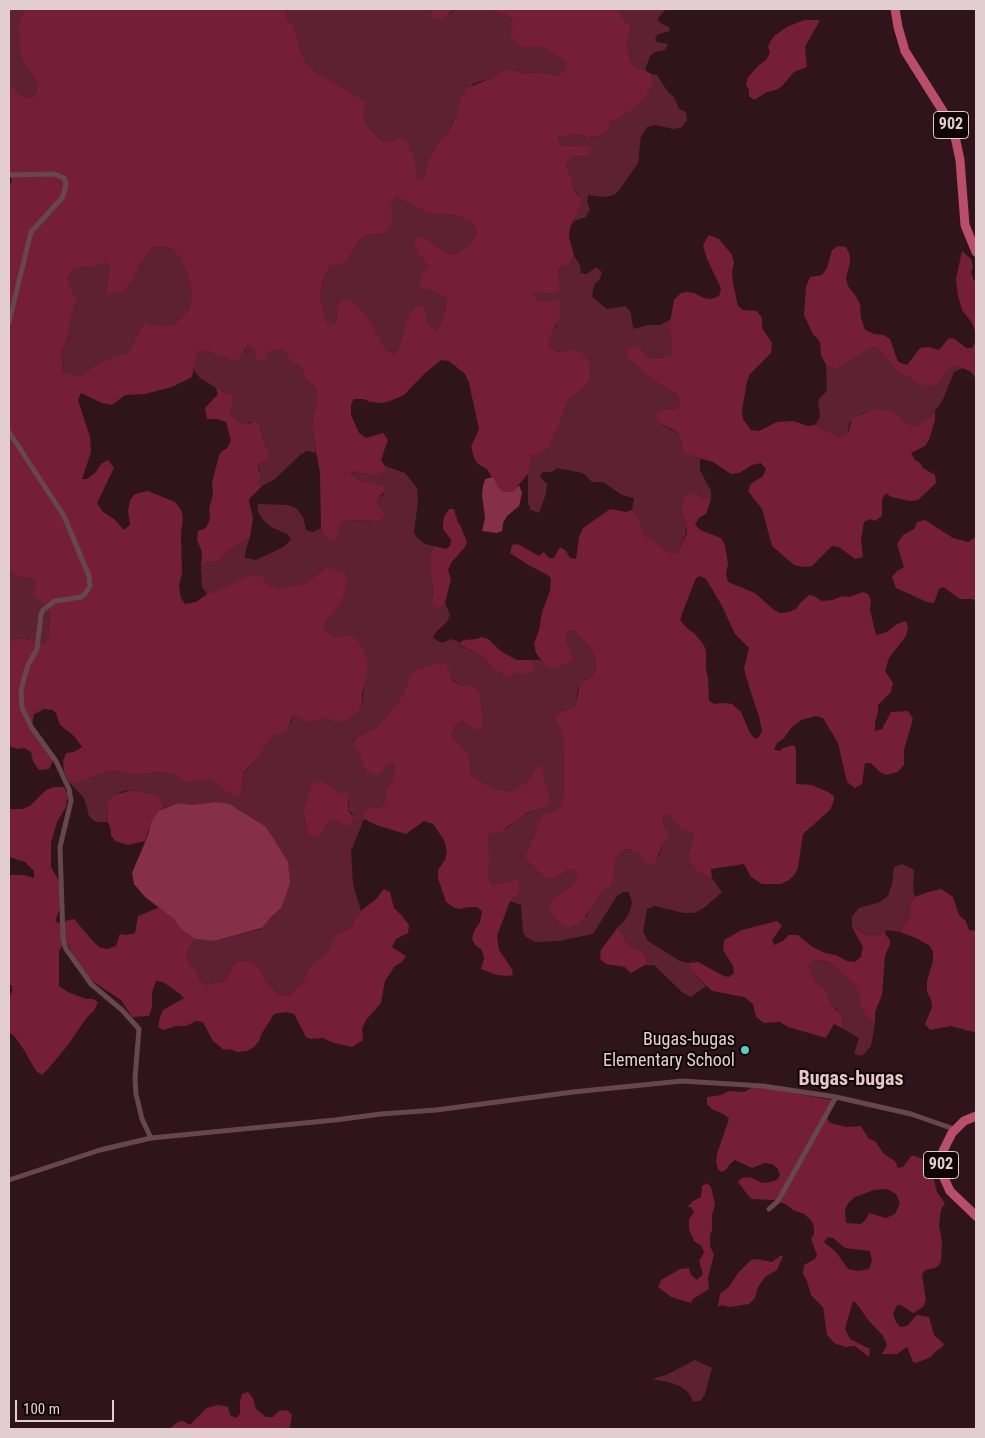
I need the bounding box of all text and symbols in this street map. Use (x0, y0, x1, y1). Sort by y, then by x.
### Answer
road number: 902 (934, 112, 968, 138)
place label: Bugas-bugas Elementary School (603, 1029, 735, 1072)
marker: Bugas-bugas Elementary School (739, 1044, 751, 1056)
district label: Bugas-bugas (798, 1068, 904, 1092)
road number: 902 (924, 1152, 958, 1178)
scale bar (18, 1390, 116, 1422)
text: 100 m (23, 1400, 60, 1418)

